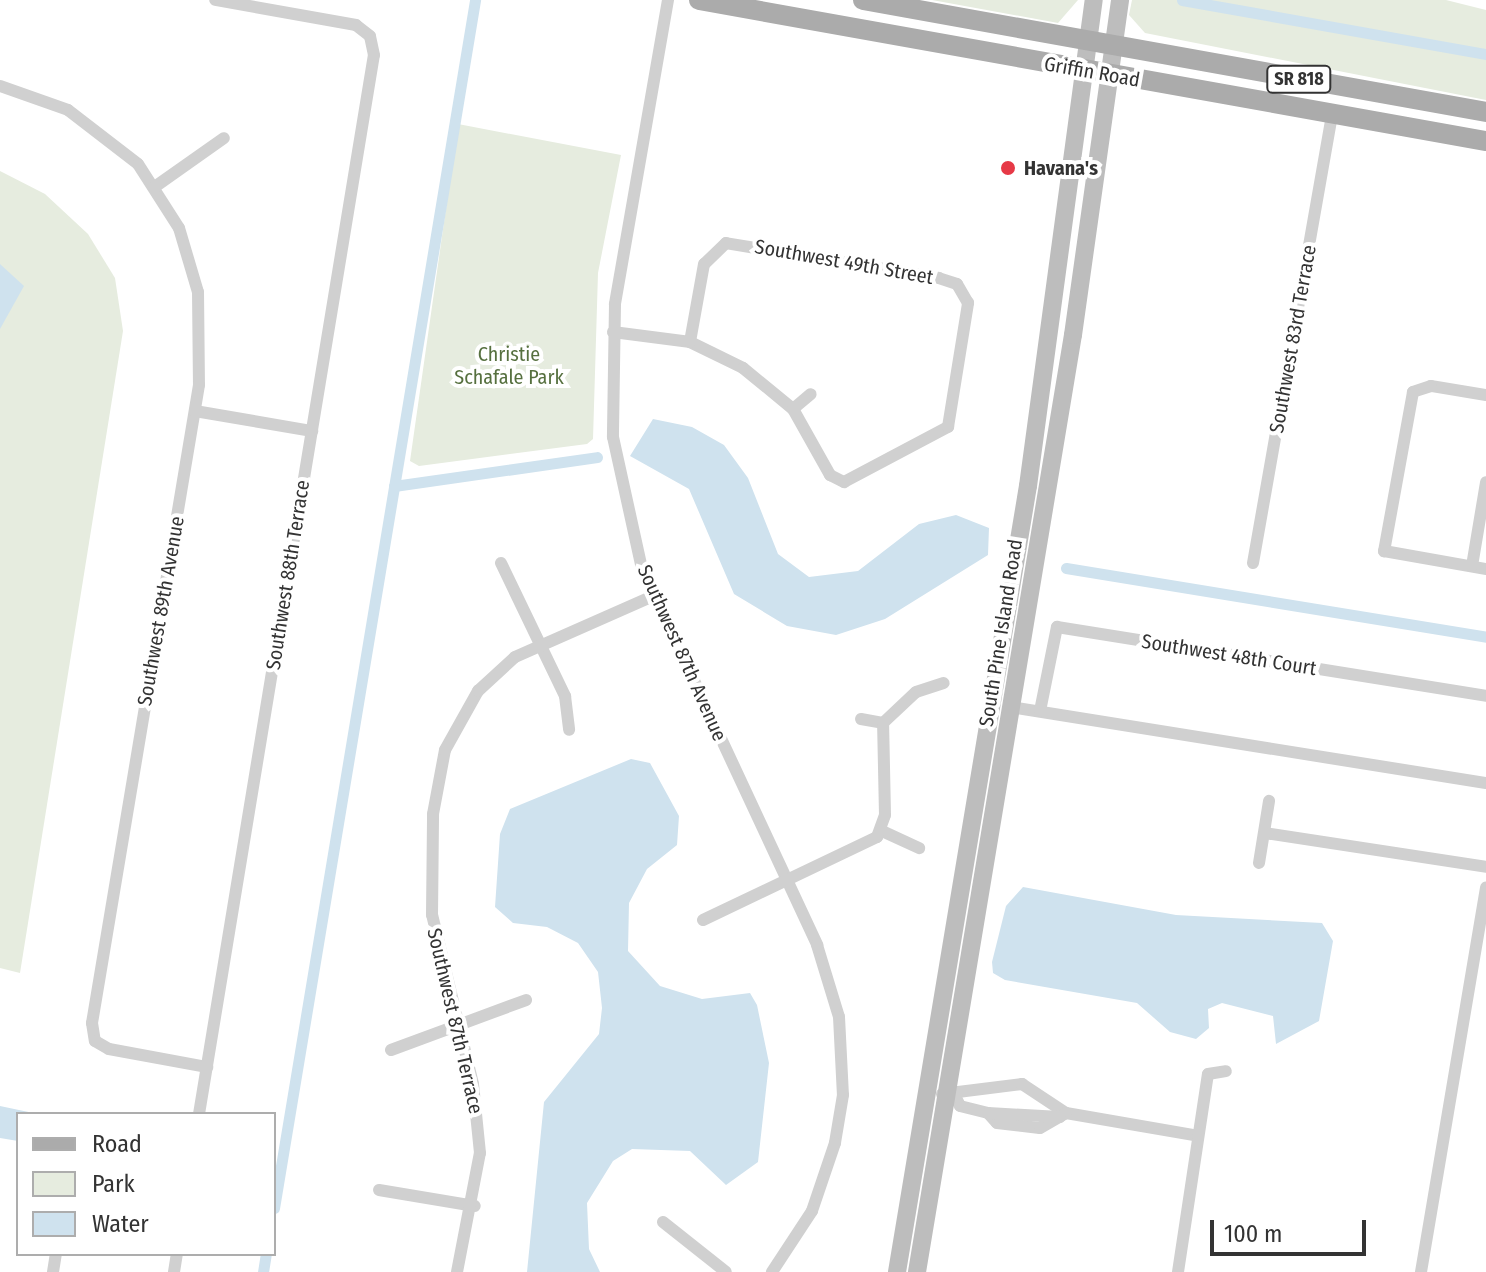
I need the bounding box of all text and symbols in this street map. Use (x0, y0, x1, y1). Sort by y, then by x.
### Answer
street label: Griffin Road (1042, 52, 1142, 92)
road number: SR 818 (1265, 65, 1333, 93)
place label: Havana's (1024, 156, 1098, 180)
marker: Havana's (999, 159, 1017, 177)
street label: Southwest 49th Street (753, 234, 935, 290)
street label: Southwest 83rd Terrace (1265, 243, 1321, 435)
park label: Christie Schafale Park (454, 342, 564, 389)
street label: Southwest 88th Terrace (261, 478, 315, 672)
street label: Southwest 89th Avenue (133, 514, 189, 708)
street label: South Pine Island Road (974, 538, 1028, 728)
street label: Southwest 87th Avenue (632, 561, 732, 745)
street label: Southwest 48th Court (1140, 629, 1318, 681)
street label: Southwest 87th Terrace (422, 926, 488, 1116)
legend (16, 1112, 276, 1256)
text: Road (92, 1130, 142, 1158)
text: Park (92, 1170, 135, 1198)
scale bar (1214, 1204, 1370, 1254)
text: Water (92, 1210, 149, 1238)
text: 100 m (1224, 1220, 1282, 1248)

